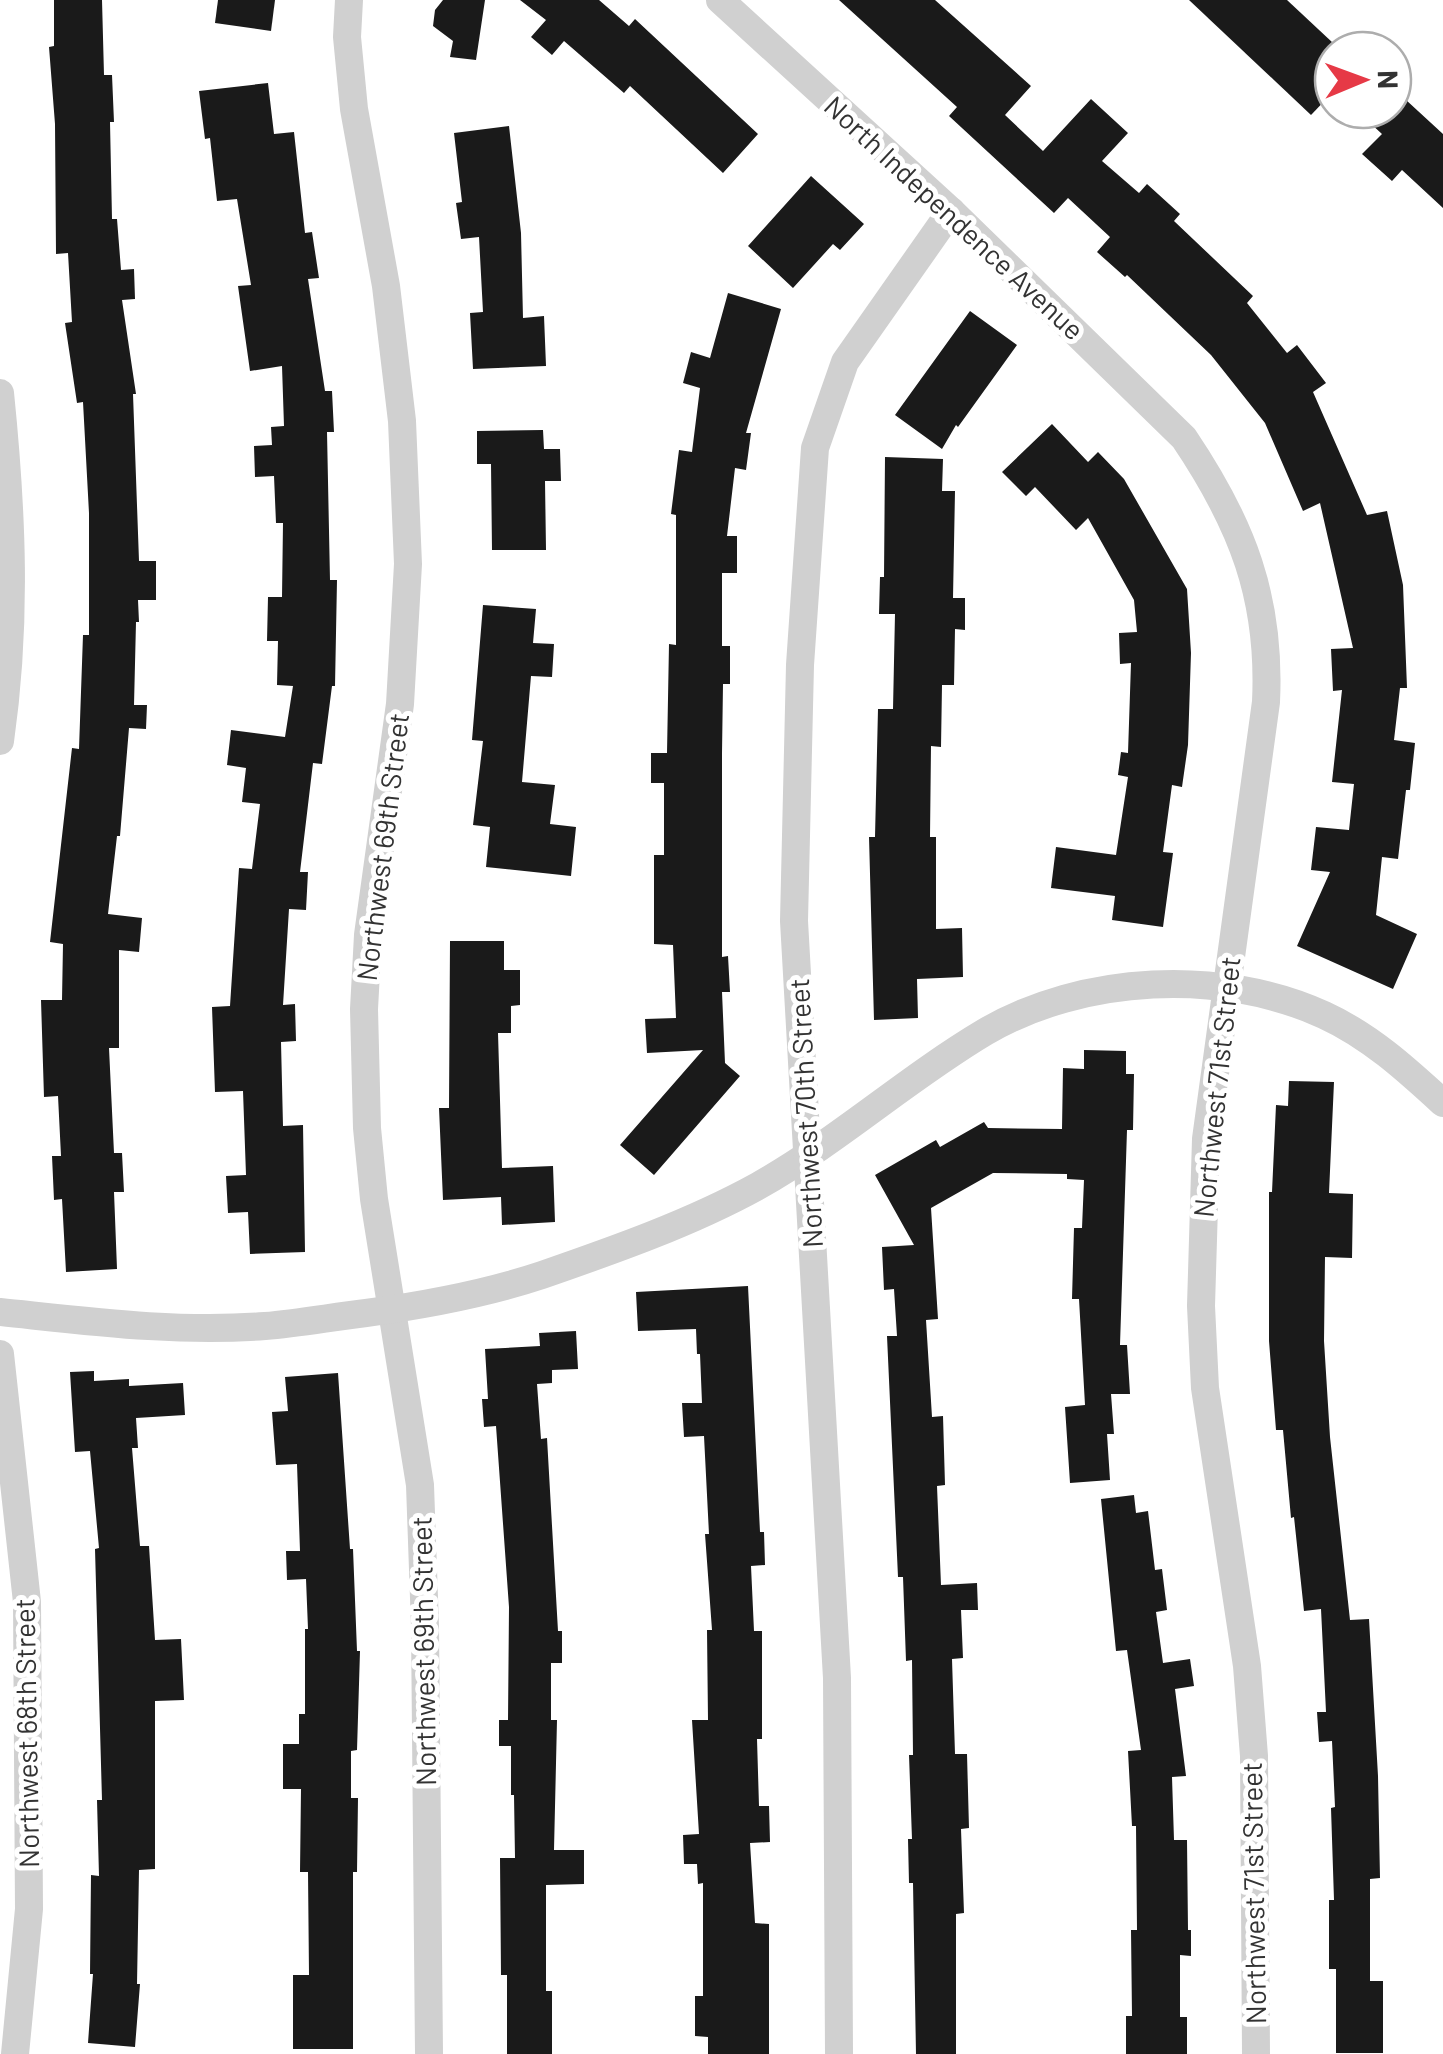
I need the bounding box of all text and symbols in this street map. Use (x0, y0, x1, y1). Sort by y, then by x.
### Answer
north arrow (1313, 30, 1413, 130)
text: N (1372, 70, 1406, 89)
street label: North Independence Avenue (818, 88, 1091, 346)
street label: Northwest 69th Street (349, 711, 415, 983)
street label: Northwest 71st Street (1185, 955, 1247, 1219)
street label: Northwest 70th Street (781, 977, 829, 1249)
street label: Northwest 69th Street (404, 1516, 442, 1786)
street label: Northwest 68th Street (7, 1598, 45, 1868)
street label: Northwest 71st Street (1234, 1762, 1272, 2024)

